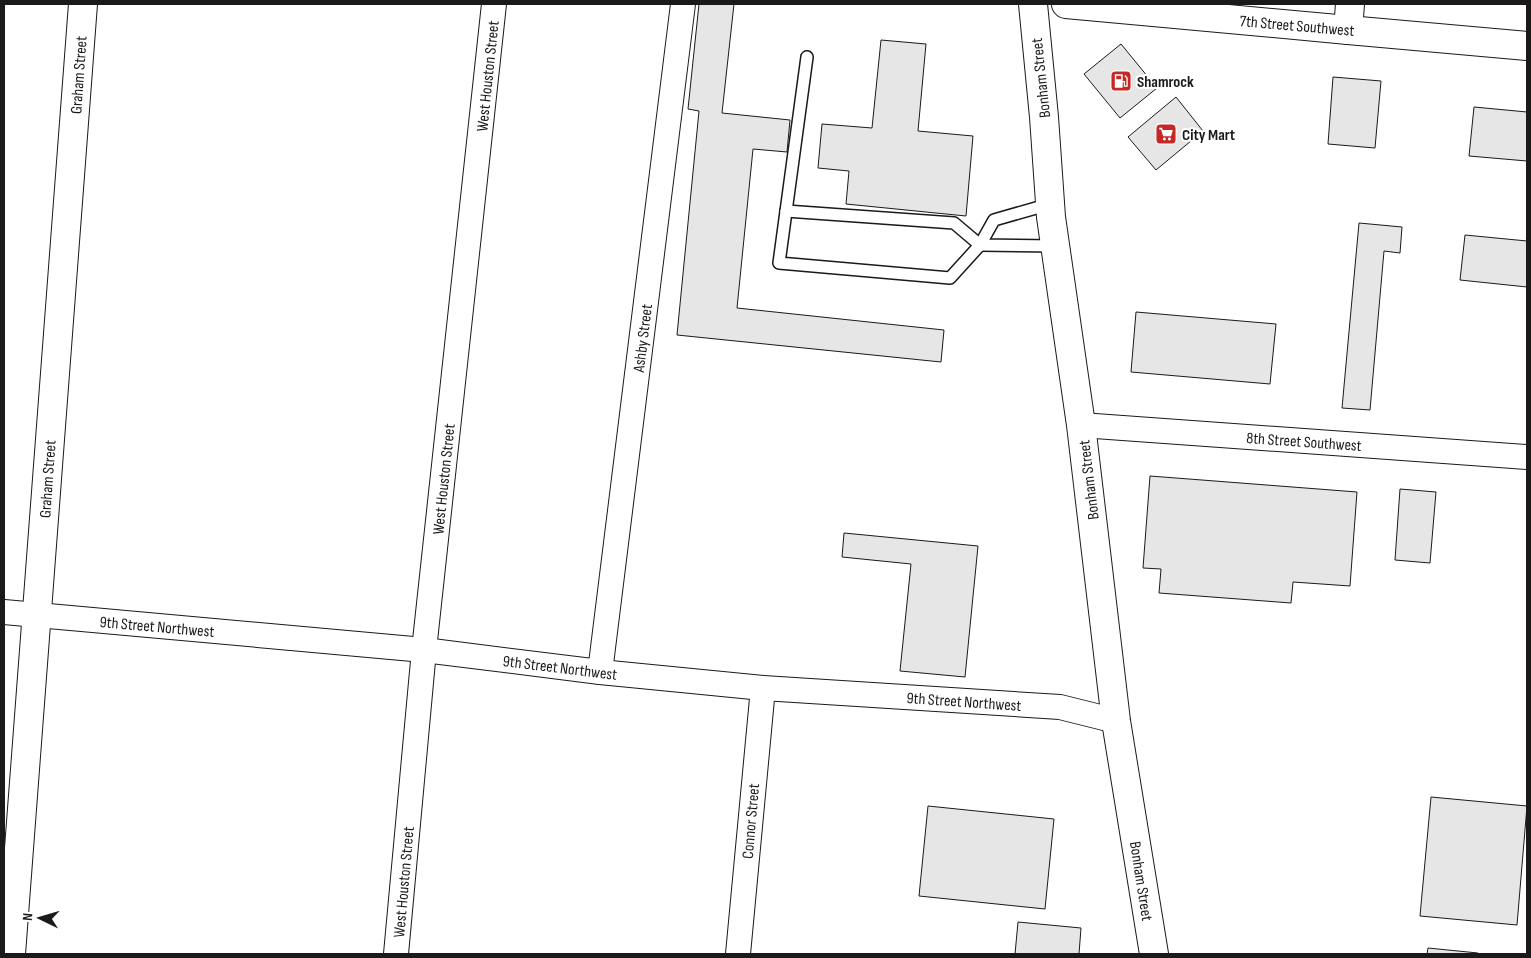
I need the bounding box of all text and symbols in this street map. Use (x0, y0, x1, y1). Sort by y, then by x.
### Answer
street label: 7th Street Southwest (1239, 12, 1355, 41)
street label: West Houston Street (473, 20, 504, 133)
street label: Graham Street (67, 35, 92, 115)
street label: Bonham Street (1028, 37, 1055, 119)
fuel station icon: Shamrock (1109, 69, 1133, 93)
place label: Shamrock (1137, 73, 1194, 92)
supermarket icon: City Mart (1154, 122, 1178, 146)
place label: City Mart (1182, 126, 1235, 145)
street label: Ashby Street (630, 303, 657, 374)
street label: West Houston Street (429, 423, 460, 536)
street label: 8th Street Southwest (1246, 429, 1362, 456)
street label: Graham Street (36, 439, 61, 519)
street label: Bonham Street (1075, 439, 1104, 521)
street label: 9th Street Northwest (99, 613, 215, 642)
street label: 9th Street Northwest (502, 652, 618, 685)
street label: 9th Street Northwest (906, 689, 1022, 716)
street label: Connor Street (739, 783, 764, 860)
street label: West Houston Street (390, 826, 419, 938)
street label: Bonham Street (1125, 840, 1156, 922)
north arrow (15, 893, 65, 943)
text: N (19, 912, 36, 921)

